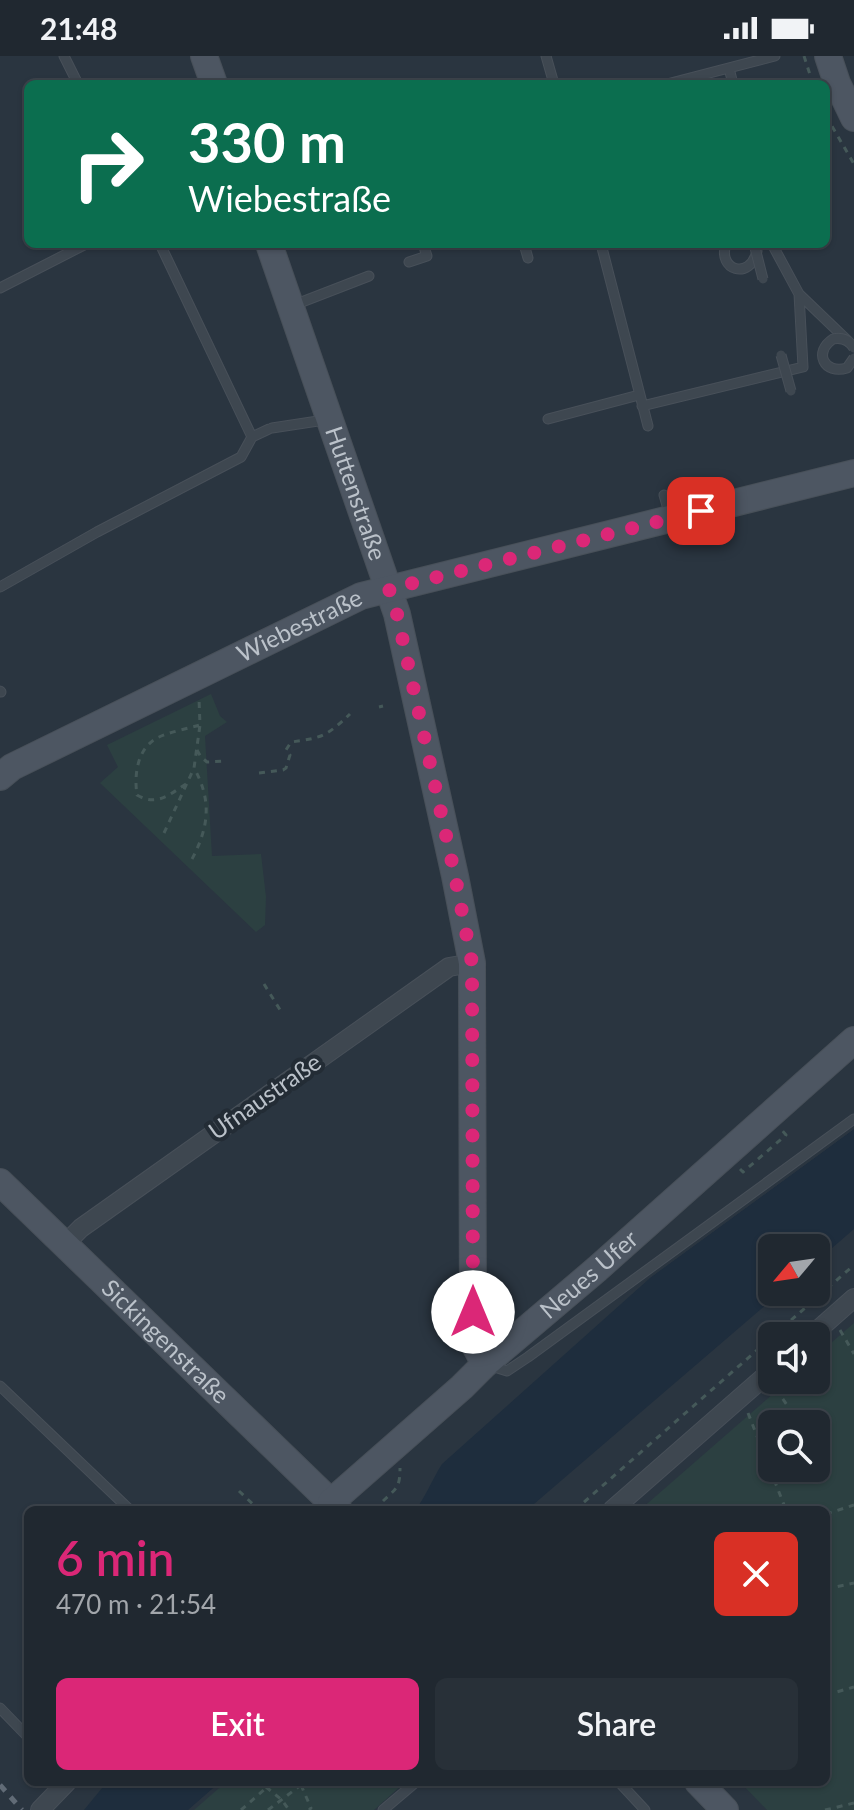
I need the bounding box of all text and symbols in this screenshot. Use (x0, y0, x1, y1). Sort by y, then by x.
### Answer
text: 21:48 (40, 10, 117, 46)
text: 330 m (188, 108, 346, 175)
icon: right (56, 112, 160, 216)
text: Wiebestraße (188, 176, 391, 220)
street label: Huttenstraße (320, 422, 393, 564)
pin (667, 477, 735, 545)
icon: arrive (679, 489, 723, 533)
street label: Wiebestraße (232, 582, 366, 668)
street label: Ufnaustraße (202, 1046, 326, 1145)
street label: Neues Ufer (533, 1223, 643, 1324)
north arrow (758, 1234, 830, 1306)
map controls (758, 1234, 830, 1482)
position arrow (431, 1270, 515, 1354)
street label: Sickingenstraße (97, 1273, 236, 1409)
button: sound (758, 1322, 830, 1394)
button: search (758, 1410, 830, 1482)
text: 6 min (56, 1529, 174, 1586)
button: close (714, 1532, 798, 1616)
text: 470 m · 21:54 (56, 1588, 216, 1620)
button: Exit (56, 1678, 419, 1770)
button: Share (435, 1678, 798, 1770)

